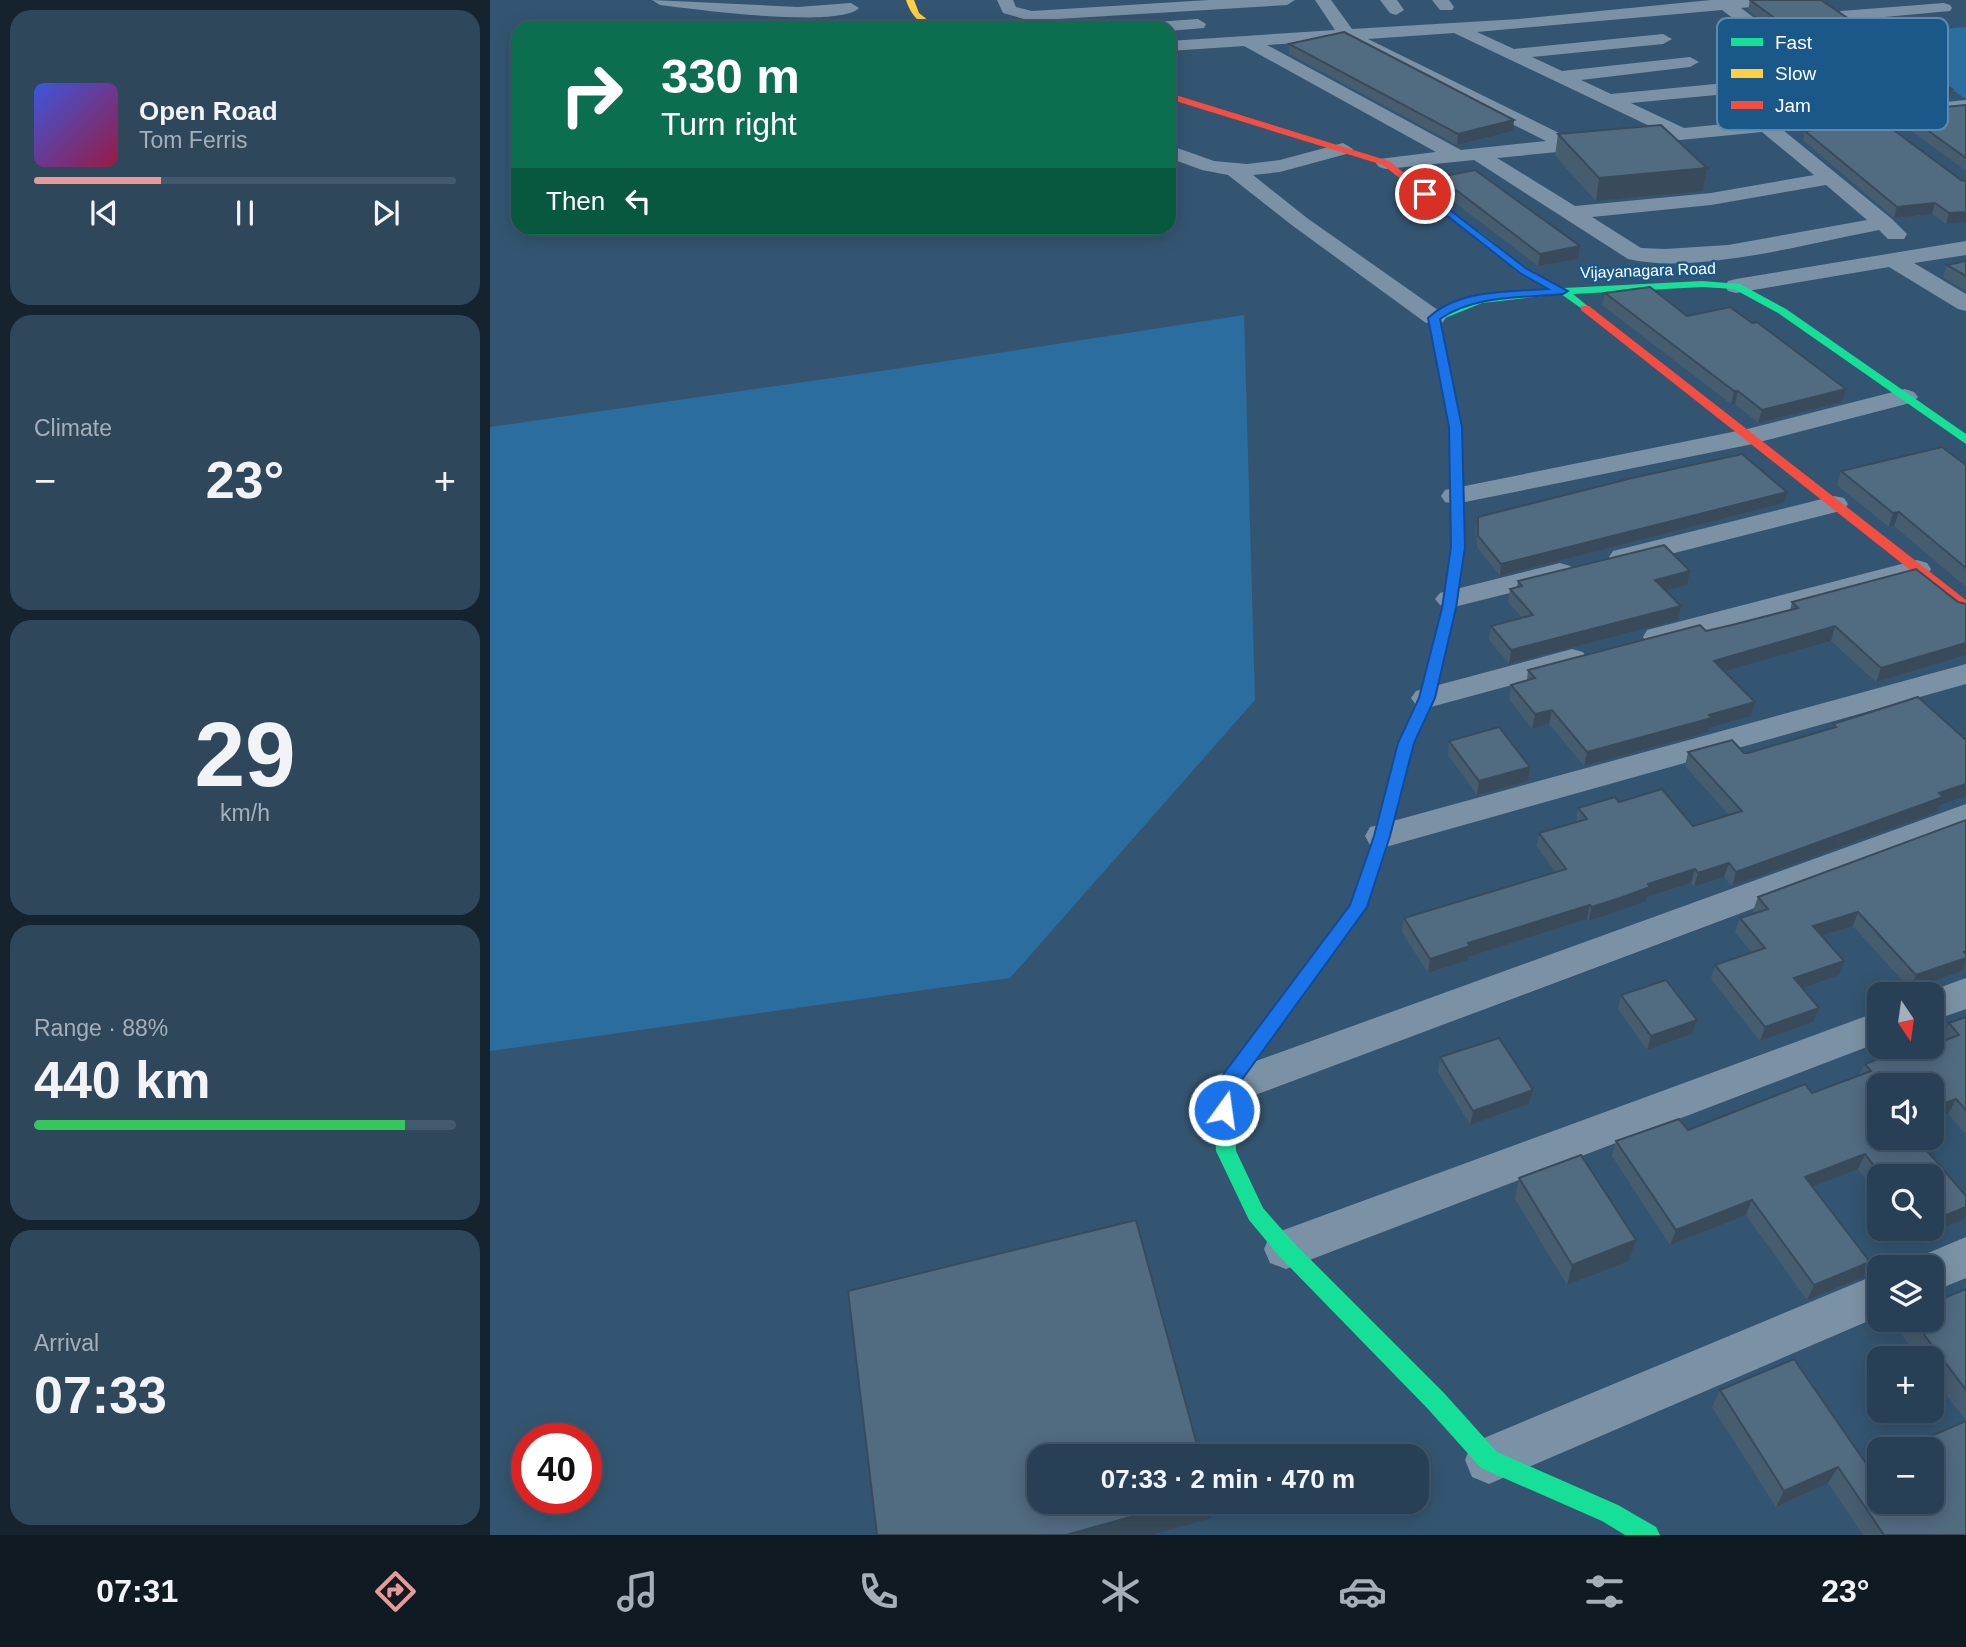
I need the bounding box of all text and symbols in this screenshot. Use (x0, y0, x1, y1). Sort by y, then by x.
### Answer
legend (1717, 18, 1948, 130)
text: Fast (1775, 32, 1813, 53)
icon: right (546, 49, 637, 140)
text: 330 m (661, 49, 800, 103)
text: Slow (1775, 63, 1816, 84)
text: Jam (1775, 95, 1811, 116)
text: Open Road (139, 96, 278, 126)
text: Turn right (661, 106, 797, 142)
text: Tom Ferris (139, 127, 248, 153)
pin (1395, 164, 1455, 224)
icon: arrive (1406, 175, 1444, 213)
icon: left (619, 182, 657, 220)
text: Then (546, 186, 605, 216)
icon: previous (85, 194, 123, 232)
icon: pause (226, 194, 264, 232)
icon: next (367, 194, 405, 232)
street label: Vijayanagara Road (1580, 260, 1716, 281)
text: Climate (34, 415, 112, 441)
text: 23° (206, 451, 284, 509)
text: − (34, 460, 56, 502)
text: + (434, 460, 456, 502)
text: 29 (194, 704, 296, 805)
text: km/h (220, 800, 270, 826)
north arrow (1867, 982, 1944, 1059)
map controls (1867, 982, 1944, 1514)
text: Range · 88% (34, 1015, 168, 1041)
text: 440 km (34, 1051, 210, 1109)
position arrow (1187, 1073, 1261, 1147)
button: sound (1867, 1073, 1944, 1150)
button: search (1867, 1164, 1944, 1241)
button: layers (1867, 1255, 1944, 1332)
text: Arrival (34, 1330, 99, 1356)
button: + (1867, 1346, 1944, 1423)
text: 07:33 (34, 1366, 167, 1424)
speed limit sign: 40 (511, 1423, 602, 1514)
button: − (1867, 1437, 1944, 1514)
text: 07:33 · 2 min · 470 m (1101, 1464, 1355, 1494)
icon: directions (371, 1567, 420, 1616)
icon: music (613, 1567, 662, 1616)
icon: phone (854, 1567, 903, 1616)
icon: climate (1096, 1567, 1145, 1616)
icon: car (1338, 1567, 1387, 1616)
icon: filters (1580, 1567, 1629, 1616)
text: 07:31 (96, 1573, 178, 1609)
text: 23° (1821, 1573, 1870, 1609)

